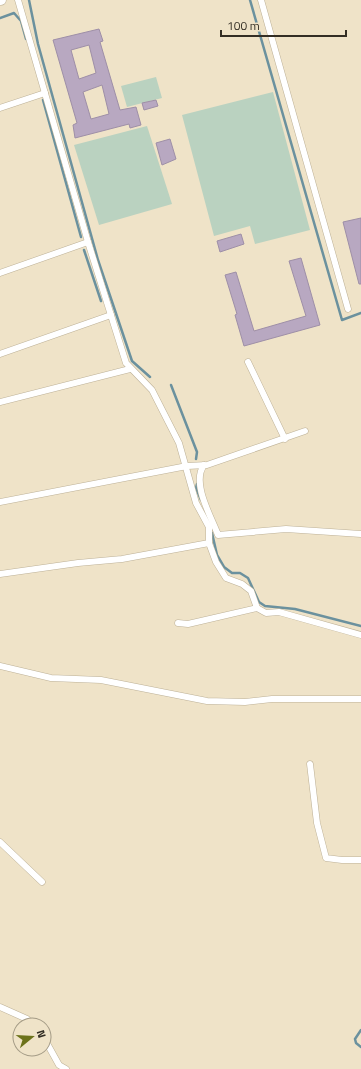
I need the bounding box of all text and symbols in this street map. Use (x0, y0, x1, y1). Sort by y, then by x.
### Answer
scale bar (221, 12, 346, 38)
text: 100 m (227, 16, 260, 35)
north arrow (12, 1017, 52, 1057)
text: N (33, 1028, 50, 1040)

